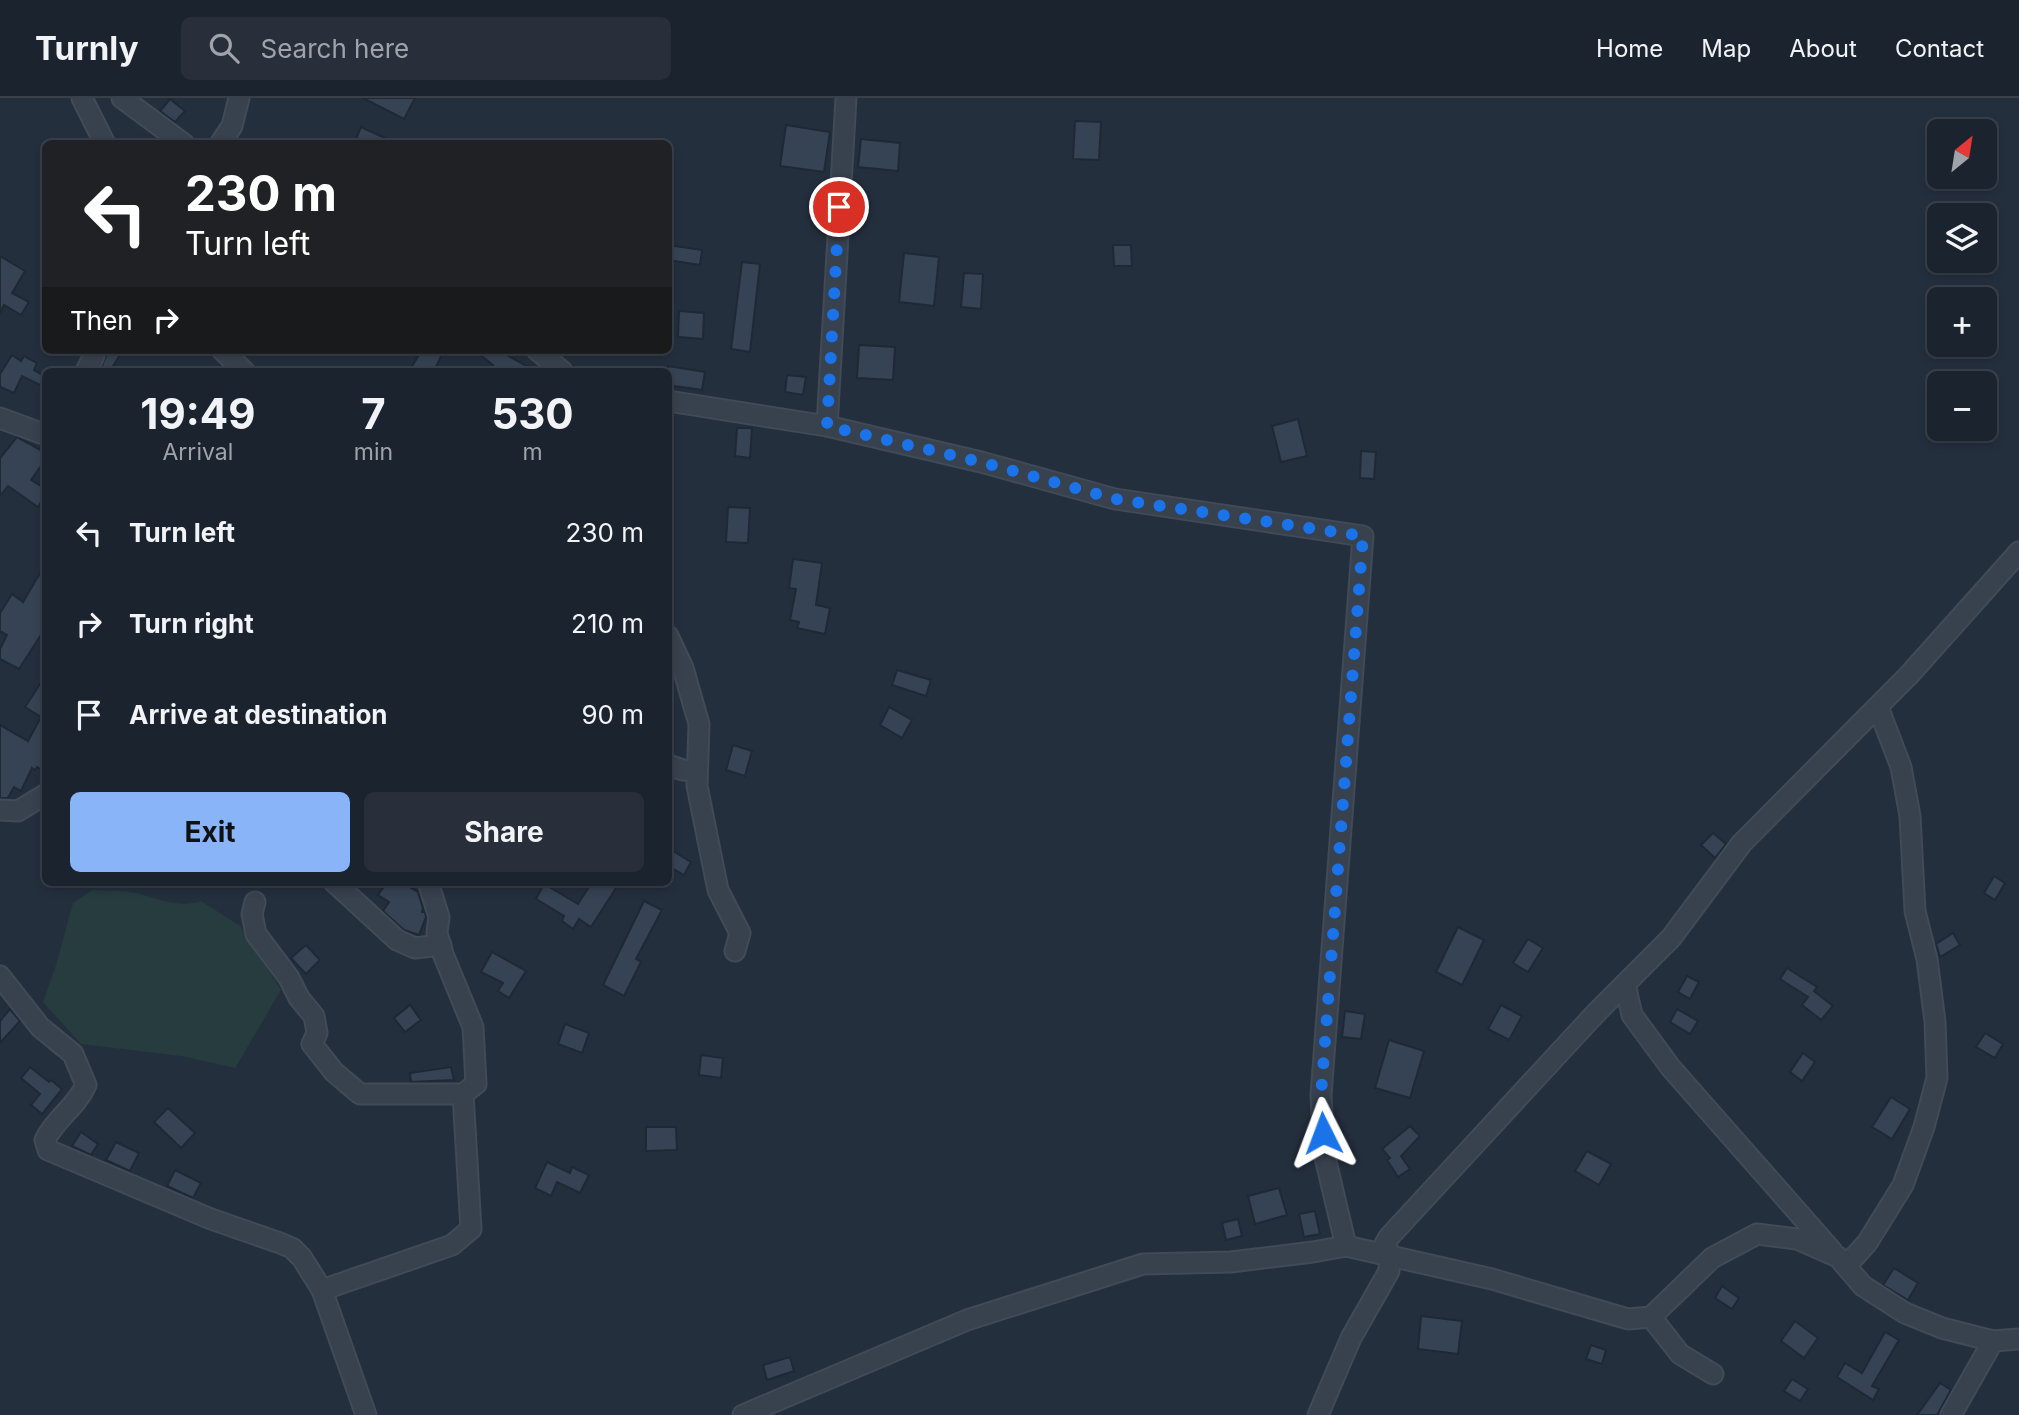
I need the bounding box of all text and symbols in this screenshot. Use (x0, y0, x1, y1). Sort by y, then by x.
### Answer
search box (181, 17, 671, 80)
text: Turnly (35, 28, 139, 68)
icon: search (205, 29, 243, 67)
text: Search here (261, 33, 409, 64)
text: Home (1596, 34, 1663, 63)
text: Map (1701, 34, 1751, 63)
text: About (1789, 34, 1857, 63)
text: Contact (1895, 34, 1984, 63)
north arrow (1927, 119, 1997, 189)
map controls (1927, 119, 1997, 441)
text: 230 m (185, 164, 337, 223)
icon: left (70, 168, 161, 259)
pin (809, 177, 869, 237)
icon: arrive (820, 188, 858, 226)
button: layers (1927, 203, 1997, 273)
text: Turn left (185, 224, 310, 263)
button: + (1927, 287, 1997, 357)
icon: right (147, 301, 185, 339)
text: Then (70, 305, 133, 336)
button: − (1927, 371, 1997, 441)
text: 19:49 (140, 388, 255, 439)
text: 7 (361, 388, 386, 439)
text: 530 (491, 388, 574, 439)
text: Arrival (162, 438, 233, 466)
text: min (354, 438, 393, 466)
text: m (522, 438, 543, 466)
icon: left (70, 514, 108, 552)
text: Turn left (129, 517, 235, 548)
text: 230 m (566, 517, 644, 548)
icon: right (70, 605, 108, 643)
text: Turn right (129, 608, 254, 639)
text: 210 m (571, 608, 644, 639)
icon: arrive (70, 696, 108, 734)
text: Arrive at destination (129, 699, 388, 730)
text: 90 m (581, 699, 644, 730)
button: Exit (70, 792, 350, 872)
button: Share (364, 792, 644, 872)
position arrow (1286, 1096, 1360, 1170)

